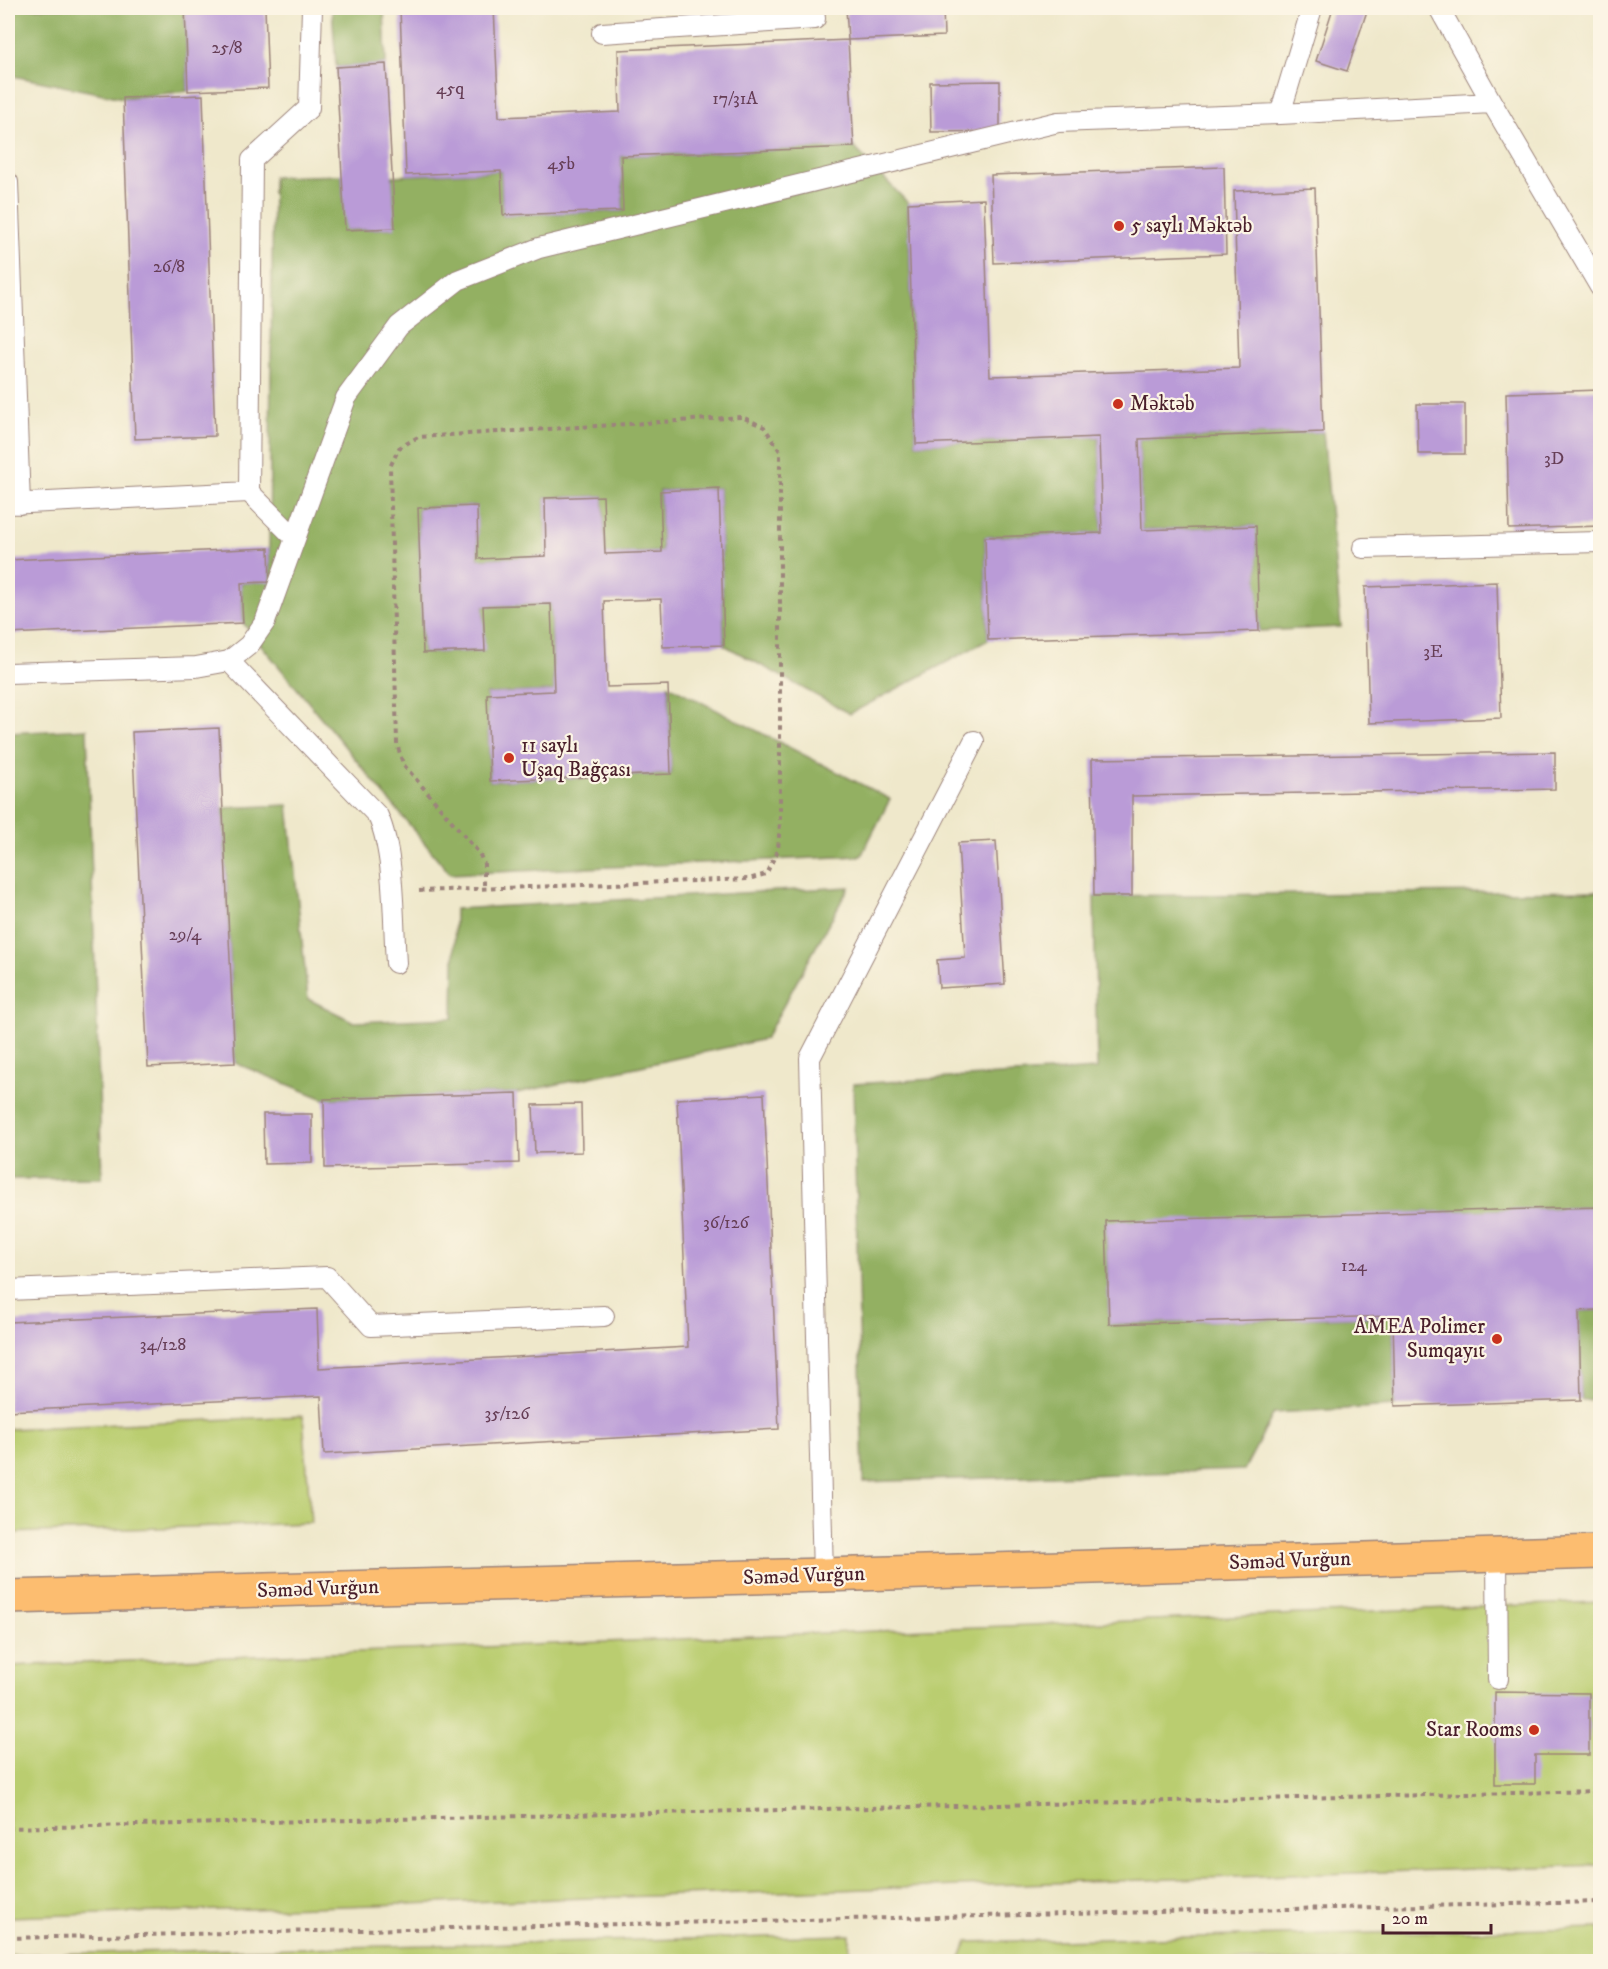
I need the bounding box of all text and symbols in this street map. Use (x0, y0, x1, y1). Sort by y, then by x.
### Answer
house number: 25/8 (211, 37, 243, 59)
house number: 45q (436, 78, 465, 100)
house number: 17/31A (712, 88, 758, 110)
house number: 45b (547, 153, 575, 175)
place label: 5 saylı Məktəb (1131, 213, 1252, 239)
marker: 5 saylı Məktəb (1112, 219, 1126, 233)
house number: 26/8 (153, 256, 185, 278)
place label: Məktəb (1130, 391, 1195, 417)
marker: Məktəb (1111, 397, 1125, 411)
house number: 3D (1544, 448, 1564, 470)
house number: 3E (1423, 641, 1443, 663)
place label: 11 saylı Uşaq Bağçası (521, 733, 631, 783)
marker: 11 saylı Uşaq Bağçası (502, 751, 516, 765)
house number: 29/4 (169, 924, 202, 946)
house number: 36/126 (703, 1212, 750, 1234)
house number: 124 (1341, 1255, 1368, 1277)
place label: AMEA Polimer Sumqayıt (1354, 1314, 1485, 1364)
marker: AMEA Polimer Sumqayıt (1490, 1332, 1504, 1346)
house number: 34/128 (140, 1334, 186, 1356)
house number: 35/126 (484, 1403, 530, 1425)
street label: Səməd Vurğun (1229, 1546, 1351, 1576)
street label: Səməd Vurğun (743, 1561, 865, 1591)
street label: Səməd Vurğun (257, 1574, 379, 1604)
place label: Star Rooms (1426, 1717, 1522, 1743)
marker: Star Rooms (1527, 1723, 1541, 1737)
scale bar (1383, 1897, 1491, 1935)
text: 20 m (1392, 1908, 1428, 1930)

